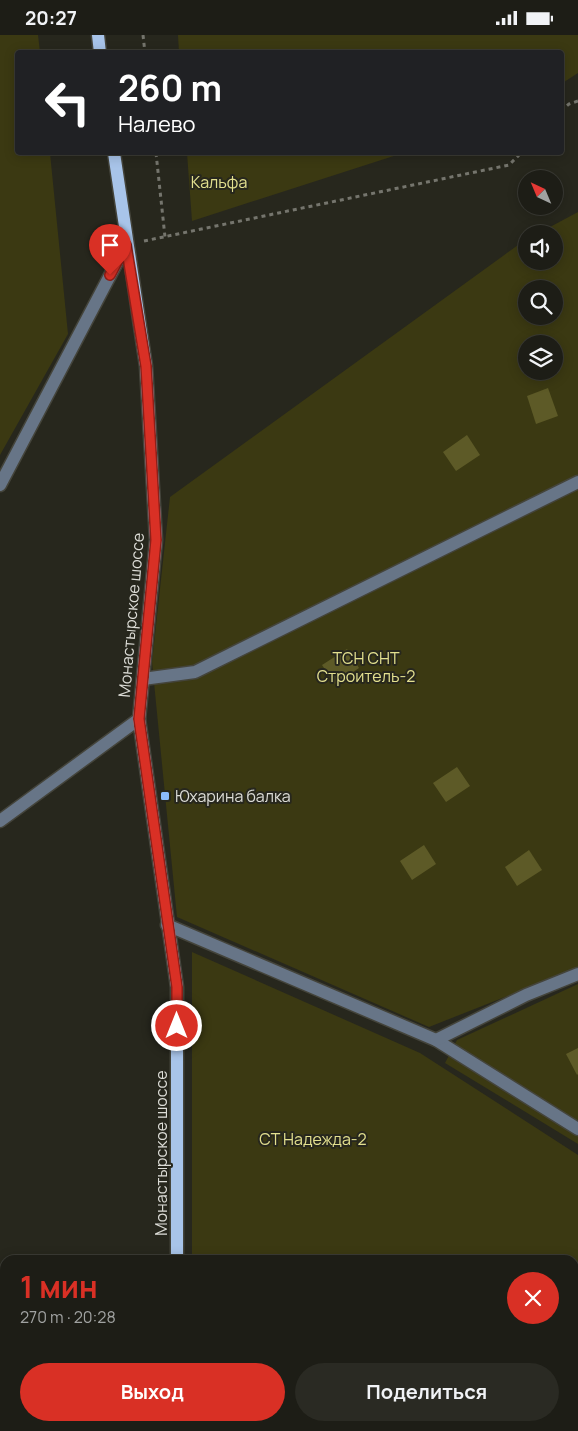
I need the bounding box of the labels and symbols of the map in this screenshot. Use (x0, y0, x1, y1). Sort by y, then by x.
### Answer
north arrow (518, 170, 562, 215)
park label: Кальфа (191, 171, 247, 193)
pin (89, 224, 131, 275)
street label: Монастырское шоссе (113, 532, 149, 698)
park label: ТСН СНТ Строитель-2 (317, 647, 415, 687)
place label: Юхарина балка (175, 785, 291, 807)
marker: Юхарина балка (159, 790, 171, 802)
position arrow (150, 999, 202, 1051)
street label: Монастырское шоссе (150, 1070, 172, 1236)
park label: СТ Надежда-2 (259, 1128, 367, 1150)

